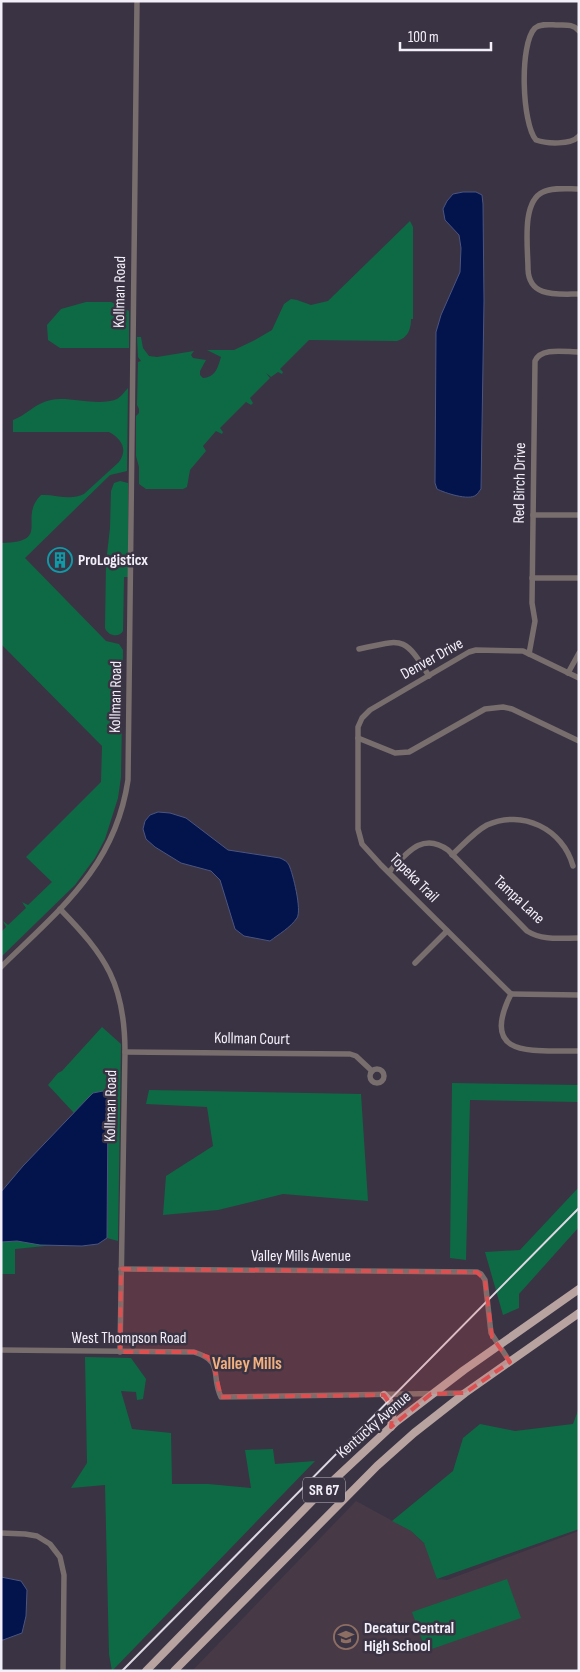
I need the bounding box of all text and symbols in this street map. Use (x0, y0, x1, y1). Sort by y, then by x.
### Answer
scale bar (400, 20, 491, 52)
text: 100 m (408, 28, 439, 47)
street label: Kollman Road (110, 256, 130, 328)
street label: Red Birch Drive (510, 442, 530, 524)
building icon: ProLogisticx (47, 547, 73, 573)
place label: ProLogisticx (78, 551, 148, 570)
street label: Denver Drive (397, 634, 467, 684)
street label: Kollman Road (106, 661, 126, 733)
street label: Topeka Trail (385, 849, 443, 907)
street label: Tampa Lane (490, 872, 548, 928)
street label: Kollman Court (214, 1029, 290, 1049)
street label: Kollman Road (101, 1070, 121, 1142)
street label: Valley Mills Avenue (251, 1247, 351, 1266)
street label: West Thompson Road (72, 1329, 186, 1348)
district label: Valley Mills (212, 1353, 282, 1374)
street label: Kentucky Avenue (333, 1388, 415, 1462)
road number: SR 67 (303, 1478, 345, 1502)
place label: Decatur Central High School (364, 1619, 454, 1656)
school or university icon: Decatur Central High School (333, 1624, 359, 1650)

